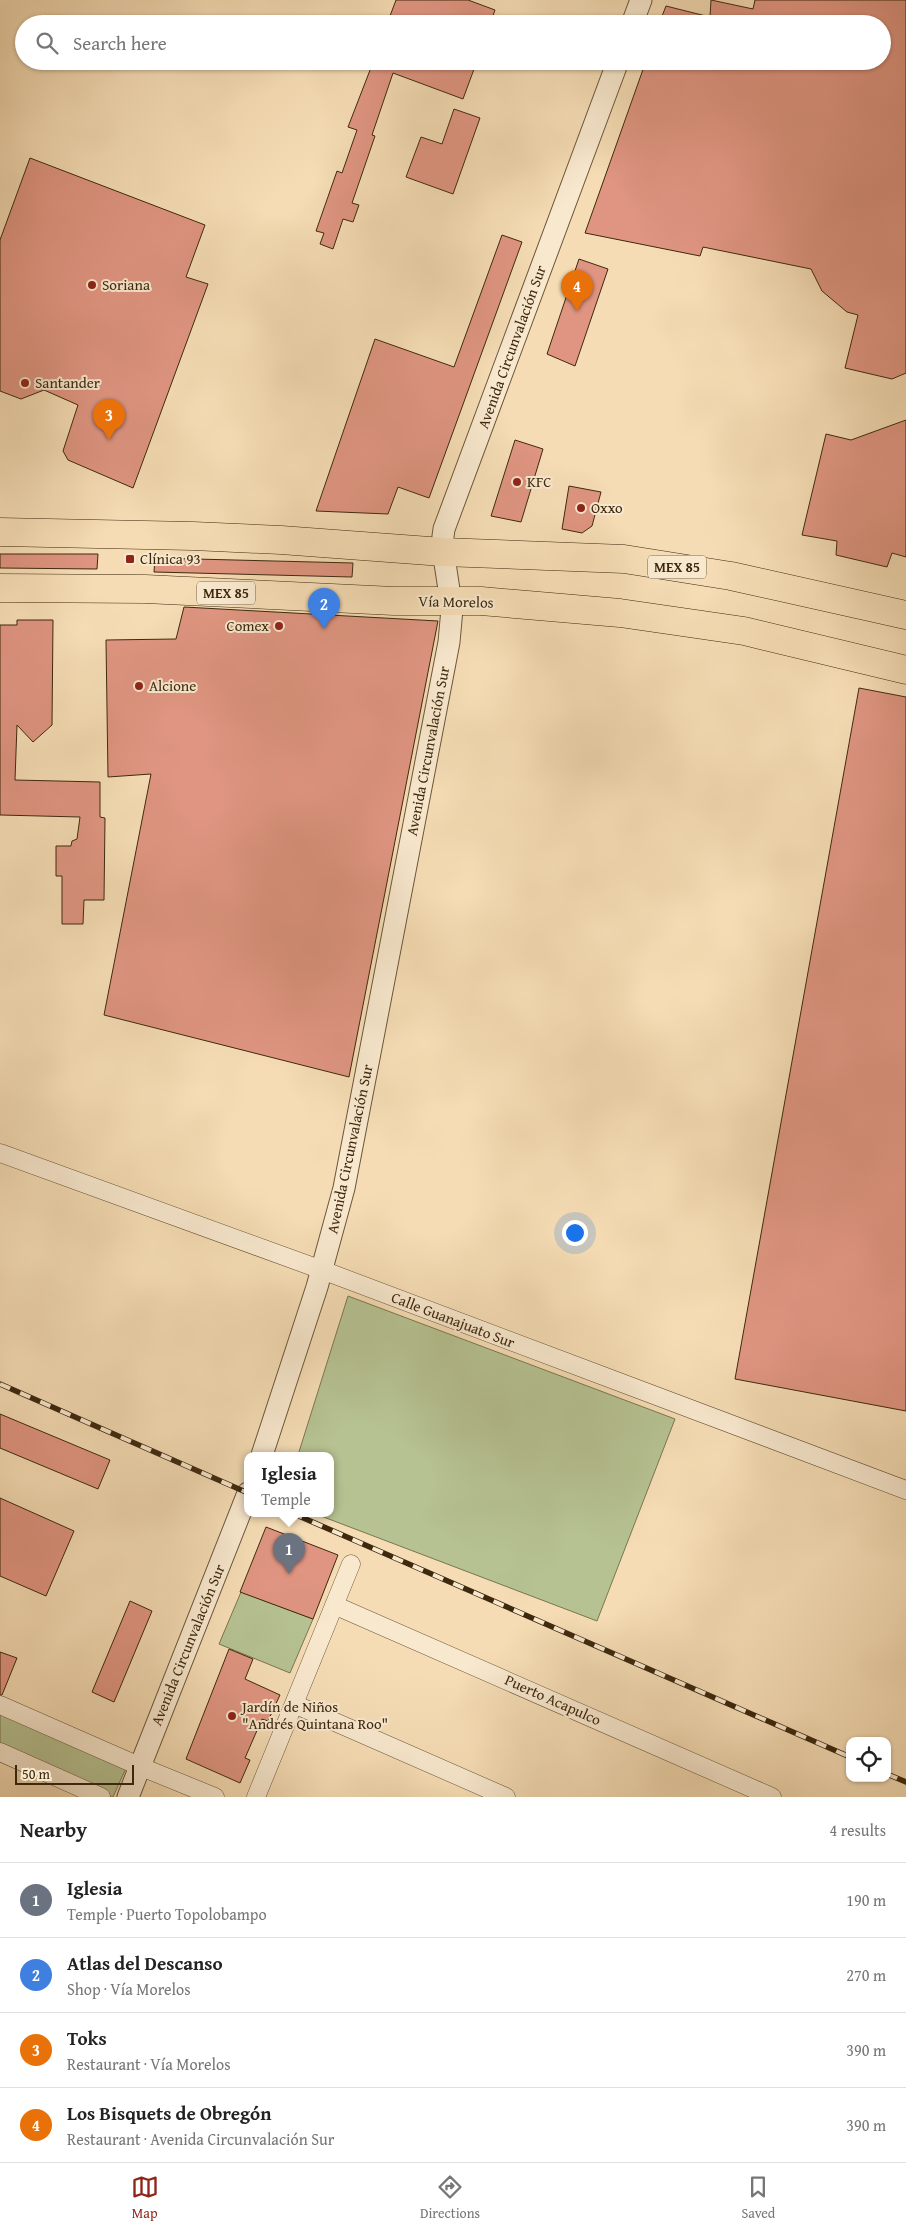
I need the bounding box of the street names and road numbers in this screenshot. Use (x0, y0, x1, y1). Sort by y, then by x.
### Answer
street label: Avenida Circunvalación Sur (472, 262, 551, 431)
road number: MEX 85 (648, 556, 706, 578)
road number: MEX 85 (197, 582, 255, 604)
street label: Vía Morelos (418, 590, 494, 613)
street label: Avenida Circunvalación Sur (401, 664, 454, 838)
street label: Avenida Circunvalación Sur (321, 1062, 378, 1235)
street label: Calle Guanajuato Sur (388, 1286, 518, 1353)
street label: Avenida Circunvalación Sur (145, 1561, 230, 1729)
street label: Puerto Acapulco (502, 1669, 605, 1730)

